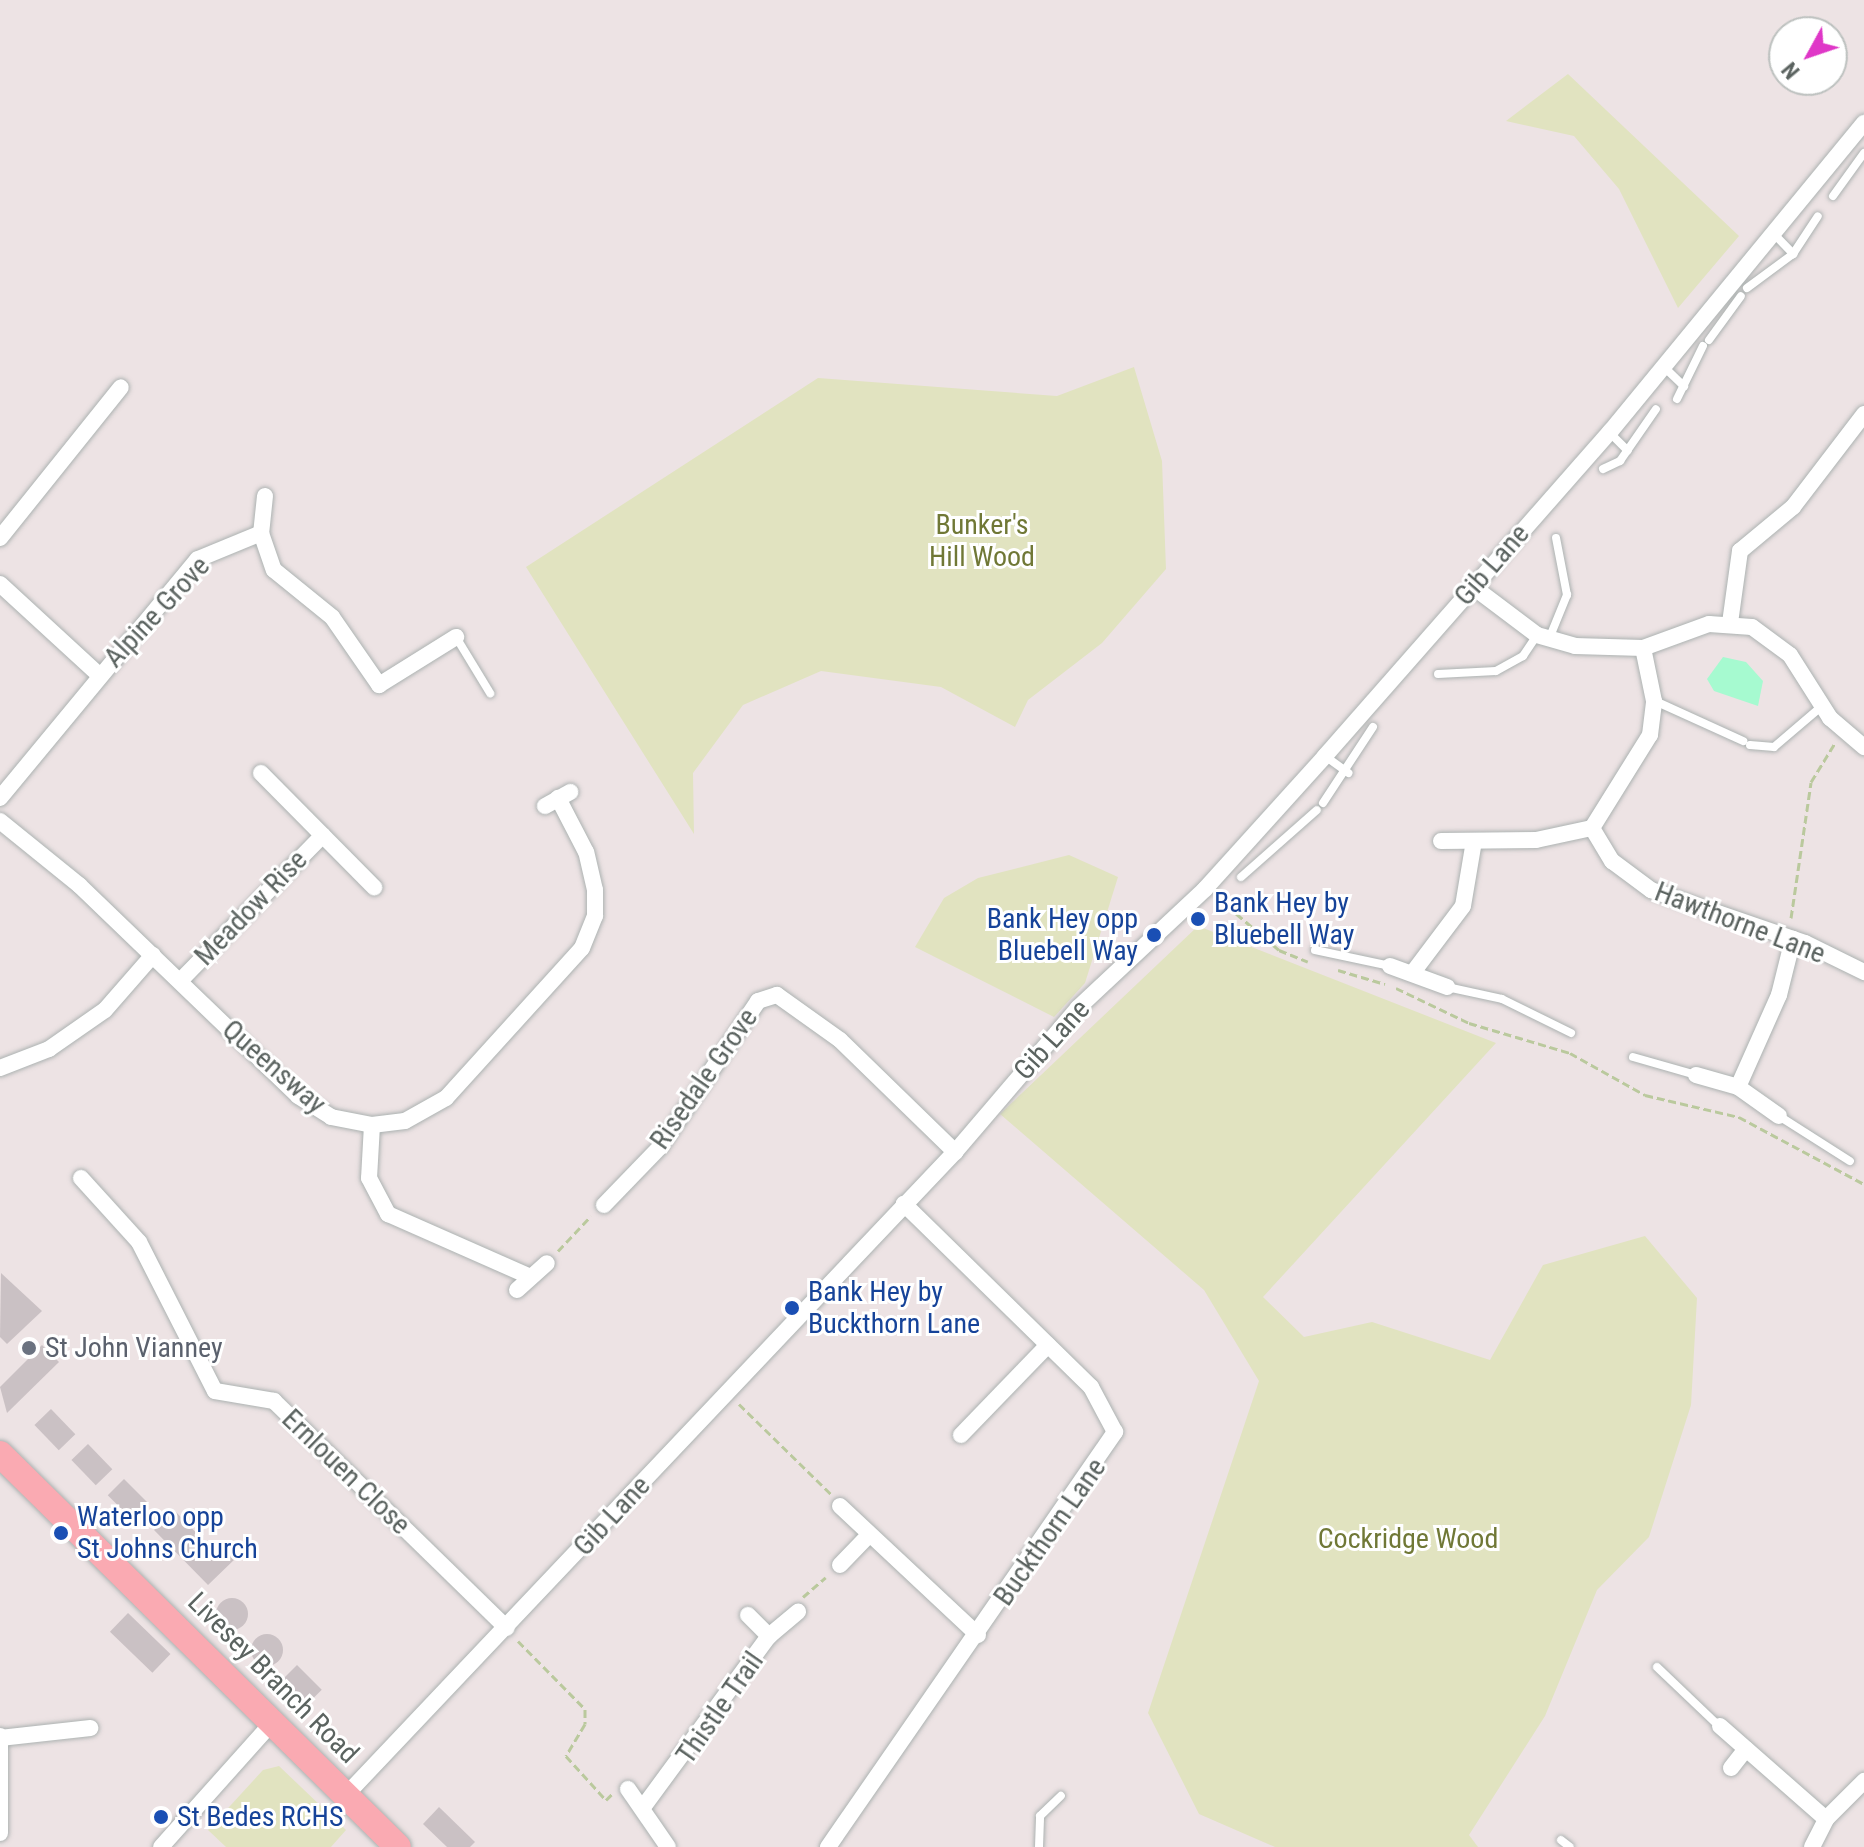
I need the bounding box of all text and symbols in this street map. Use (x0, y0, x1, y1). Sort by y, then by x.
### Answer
north arrow (1768, 16, 1848, 96)
text: N (1777, 57, 1805, 84)
park label: Bunker's Hill Wood (929, 508, 1035, 574)
street label: Gib Lane (1448, 518, 1536, 612)
street label: Alpine Grove (97, 550, 217, 674)
street label: Meadow Rise (188, 843, 314, 973)
street label: Hawthorne Lane (1650, 875, 1830, 971)
place label: Bank Hey by Bluebell Way (1214, 886, 1354, 952)
place label: Bank Hey opp Bluebell Way (987, 902, 1138, 968)
marker: Bank Hey by Bluebell Way (1189, 910, 1207, 928)
marker: Bank Hey opp Bluebell Way (1145, 926, 1163, 944)
street label: Gib Lane (1007, 993, 1097, 1087)
street label: Risedale Grove (643, 1002, 765, 1156)
street label: Queensway (215, 1013, 333, 1121)
place label: Bank Hey by Buckthorn Lane (808, 1275, 980, 1341)
marker: Bank Hey by Buckthorn Lane (783, 1299, 801, 1317)
place label: St John Vianney (45, 1331, 223, 1365)
marker: St John Vianney (20, 1339, 38, 1357)
street label: Ernlouen Close (275, 1402, 417, 1542)
street label: Buckthorn Lane (987, 1452, 1113, 1612)
street label: Gib Lane (567, 1469, 657, 1563)
place label: Waterloo opp St Johns Church (77, 1500, 258, 1566)
park label: Cockridge Wood (1318, 1522, 1498, 1556)
marker: Waterloo opp St Johns Church (52, 1524, 70, 1542)
street label: Livesey Branch Road (181, 1586, 365, 1770)
street label: Thistle Trail (669, 1645, 771, 1771)
place label: St Bedes RCHS (177, 1800, 343, 1834)
marker: St Bedes RCHS (152, 1808, 170, 1826)

